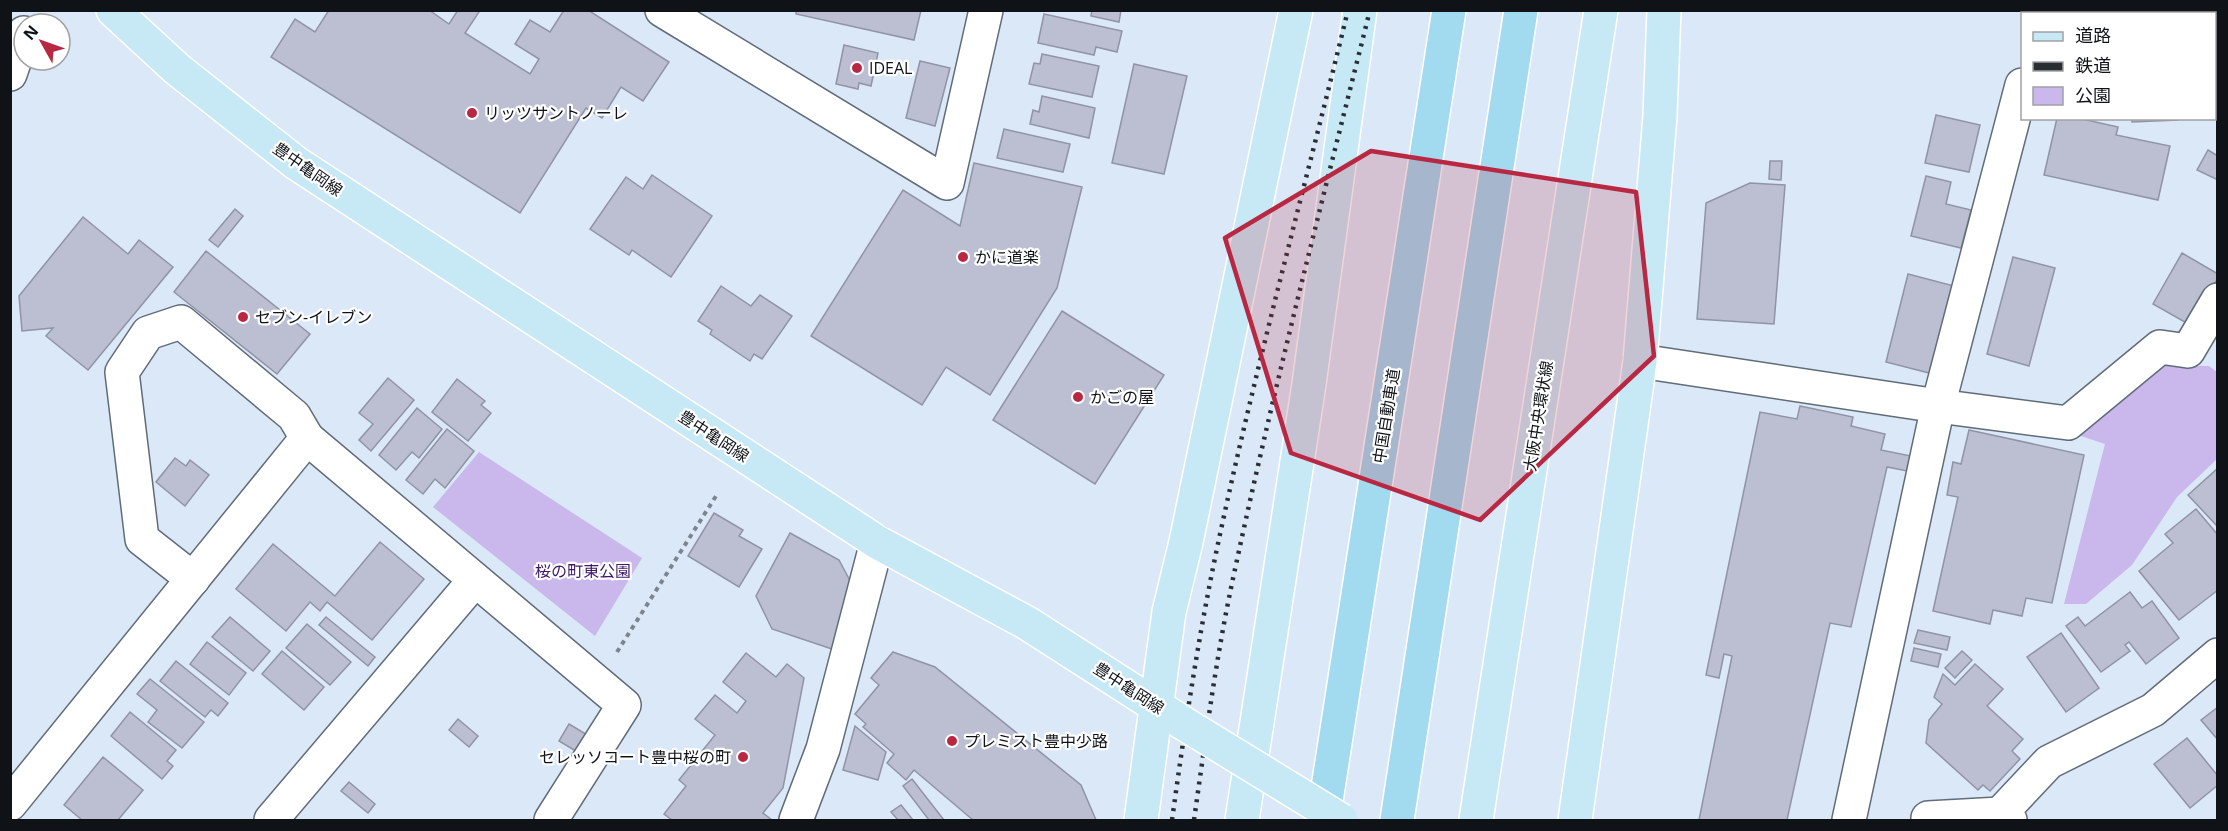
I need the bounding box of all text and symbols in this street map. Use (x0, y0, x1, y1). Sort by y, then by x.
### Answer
north arrow (12, 12, 72, 72)
legend (2021, 12, 2216, 120)
text: N (18, 20, 43, 44)
text: 道路 (2075, 23, 2111, 47)
text: 鉄道 (2075, 53, 2111, 77)
place label: IDEAL (869, 57, 912, 79)
marker: IDEAL (850, 61, 864, 75)
text: 公園 (2075, 83, 2111, 107)
place label: リッツサントノーレ (484, 102, 628, 124)
marker: リッツサントノーレ (465, 106, 479, 120)
street label: 豊中亀岡線 (269, 137, 347, 201)
place label: かに道楽 (975, 246, 1039, 268)
marker: かに道楽 (956, 250, 970, 264)
place label: セブン-イレブン (255, 306, 372, 328)
marker: セブン-イレブン (236, 310, 250, 324)
street label: 大阪中央環状線 (1518, 359, 1558, 473)
street label: 中国自動車道 (1368, 367, 1404, 465)
place label: かごの屋 (1090, 386, 1154, 408)
marker: かごの屋 (1071, 390, 1085, 404)
street label: 豊中亀岡線 (674, 405, 754, 467)
park label: 桜の町東公園 (535, 560, 631, 582)
street label: 豊中亀岡線 (1089, 657, 1169, 719)
place label: プレミスト豊中少路 (964, 730, 1108, 752)
marker: プレミスト豊中少路 (945, 734, 959, 748)
place label: セレッソコート豊中桜の町 (539, 746, 731, 768)
marker: セレッソコート豊中桜の町 (736, 750, 750, 764)

